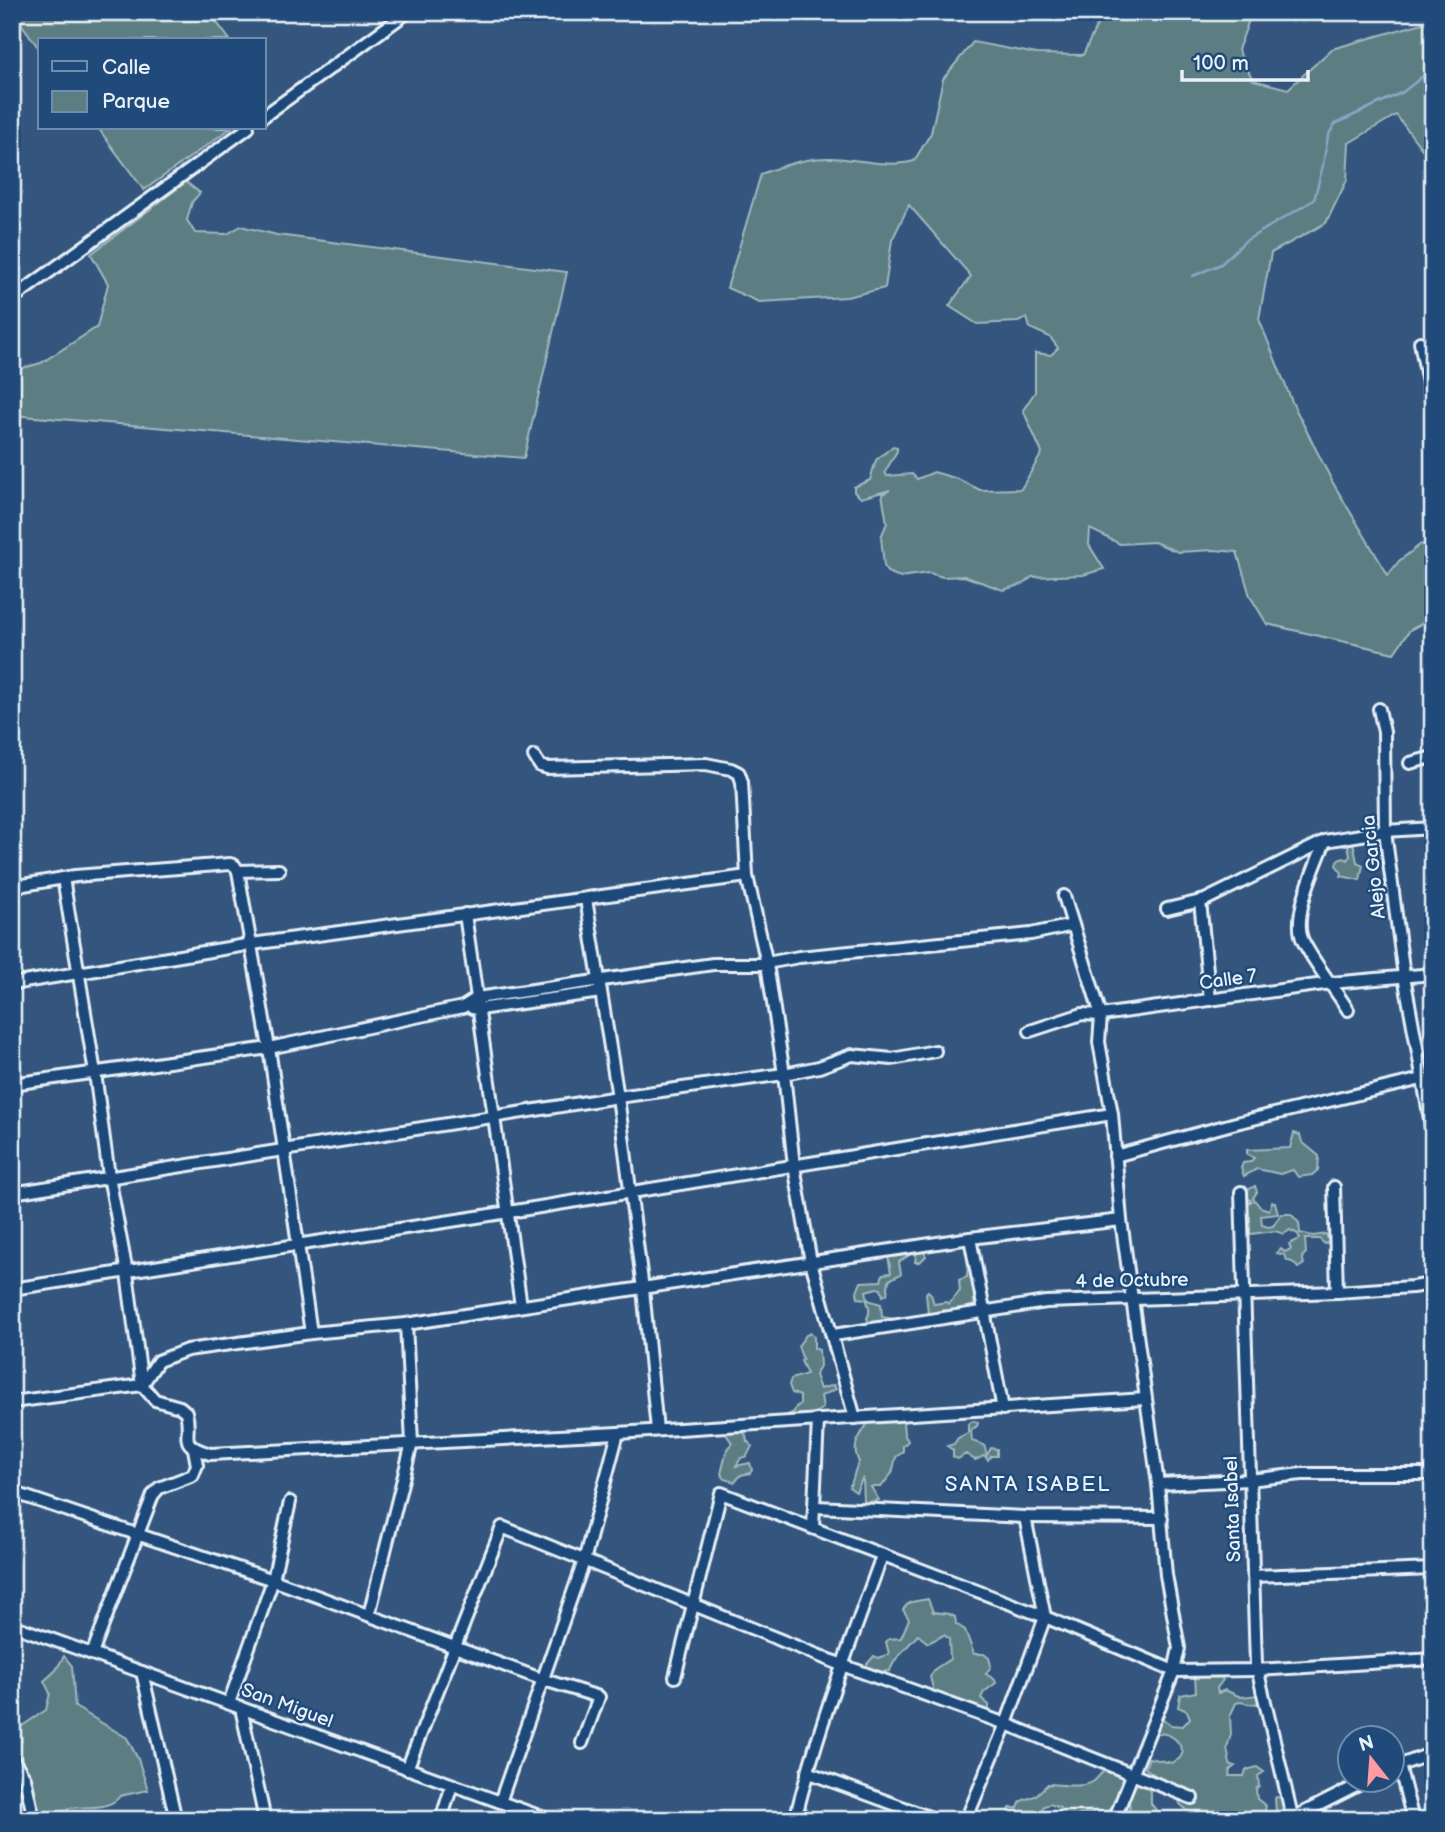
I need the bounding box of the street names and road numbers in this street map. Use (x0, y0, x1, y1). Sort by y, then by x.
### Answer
street label: Alejo Garcia (1357, 814, 1391, 920)
street label: Calle 7 (1198, 964, 1259, 995)
street label: 4 de Octubre (1075, 1269, 1189, 1293)
street label: Santa Isabel (1220, 1455, 1246, 1563)
street label: San Miguel (238, 1679, 336, 1733)

